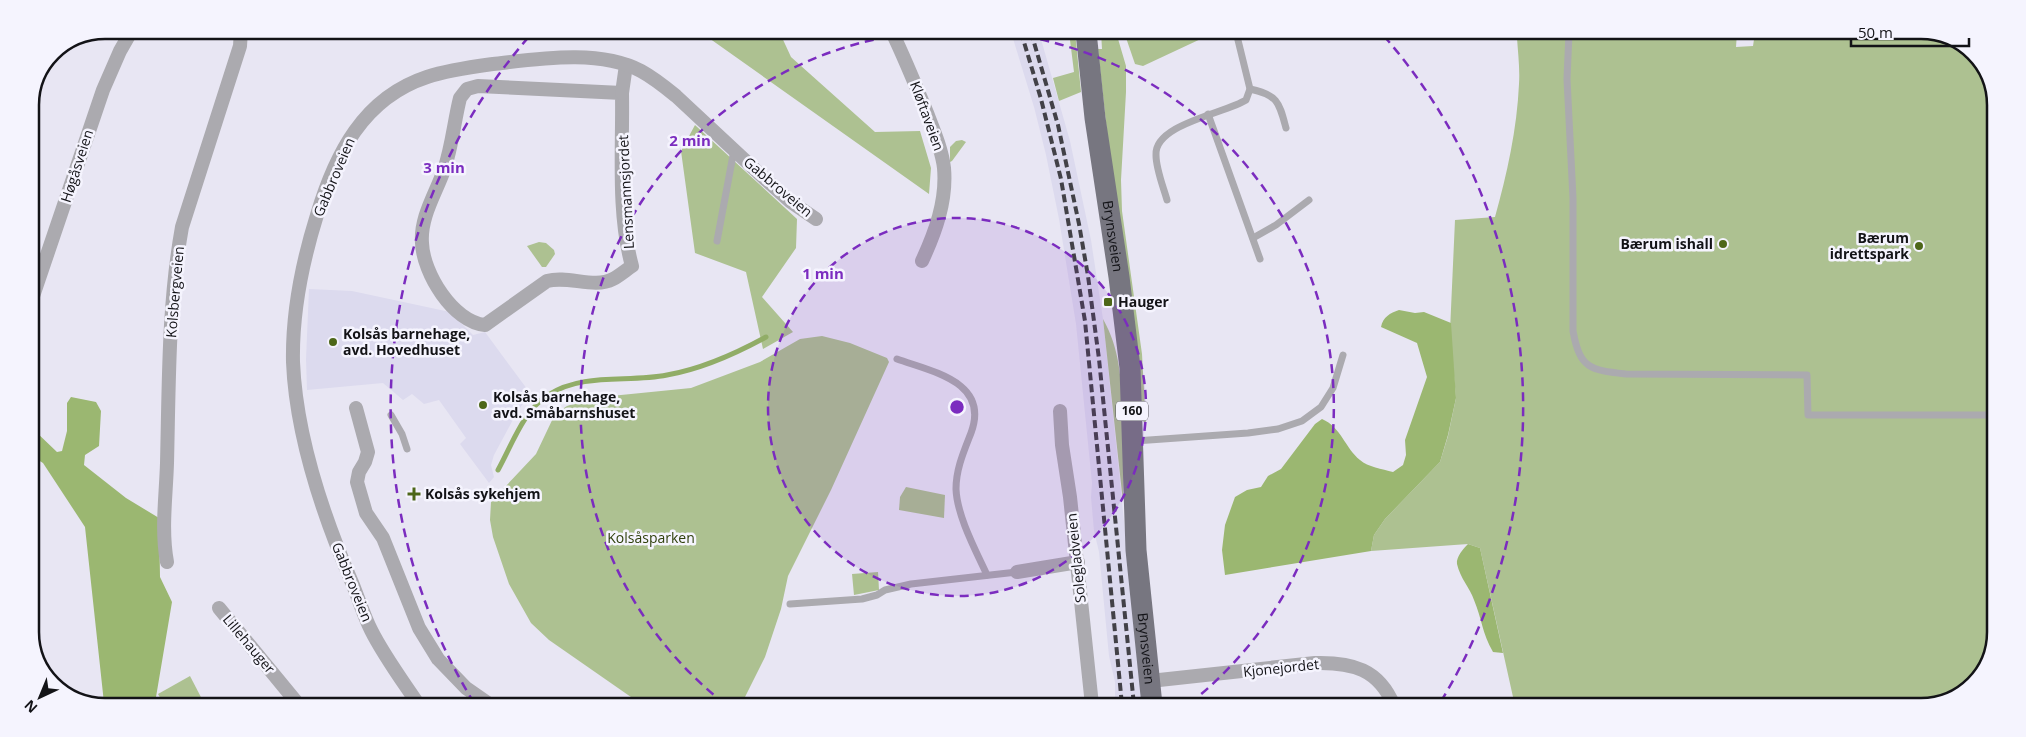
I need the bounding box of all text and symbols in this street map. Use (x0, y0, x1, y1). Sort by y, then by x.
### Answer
scale bar (1851, 15, 1968, 47)
text: 50 m (1858, 22, 1893, 42)
street label: Kløftaveien (906, 78, 949, 153)
street label: Høgåsveien (56, 127, 97, 205)
text: 2 min (669, 130, 711, 150)
street label: Gabbroveien (308, 134, 359, 219)
street label: Lensmannsjordet (613, 135, 638, 249)
street label: Gabbroveien (740, 152, 817, 221)
text: 3 min (423, 157, 465, 177)
street label: Brynsveien (1099, 199, 1128, 273)
place label: Bærum idrettspark (1830, 228, 1909, 263)
place label: Bærum ishall (1620, 234, 1713, 253)
marker: Bærum ishall (1717, 238, 1729, 250)
marker: Bærum idrettspark (1913, 240, 1925, 252)
street label: Kolsbergveien (161, 245, 188, 339)
text: 1 min (802, 263, 844, 283)
place label: Hauger (1118, 292, 1170, 311)
marker: Hauger (1102, 296, 1114, 308)
place label: Kolsås barnehage, avd. Hovedhuset (343, 324, 470, 359)
marker: Kolsås barnehage, avd. Hovedhuset (327, 336, 339, 348)
place label: Kolsås barnehage, avd. Småbarnshuset (493, 387, 635, 422)
centre of rings (948, 398, 966, 416)
marker: Kolsås barnehage, avd. Småbarnshuset (477, 399, 489, 411)
road number: 160 (1116, 402, 1148, 421)
place label: Kolsås sykehjem (425, 484, 541, 503)
marker: Kolsås sykehjem (407, 487, 421, 501)
street label: Solegladveien (1061, 512, 1090, 604)
park label: Kolsåsparken (607, 528, 695, 547)
street label: Gabbroveien (328, 539, 377, 624)
street label: Lillehauger (219, 610, 280, 678)
street label: Brynsveien (1134, 612, 1160, 685)
street label: Kjonejordet (1242, 654, 1320, 681)
north arrow (15, 672, 65, 722)
text: N (20, 696, 41, 718)

